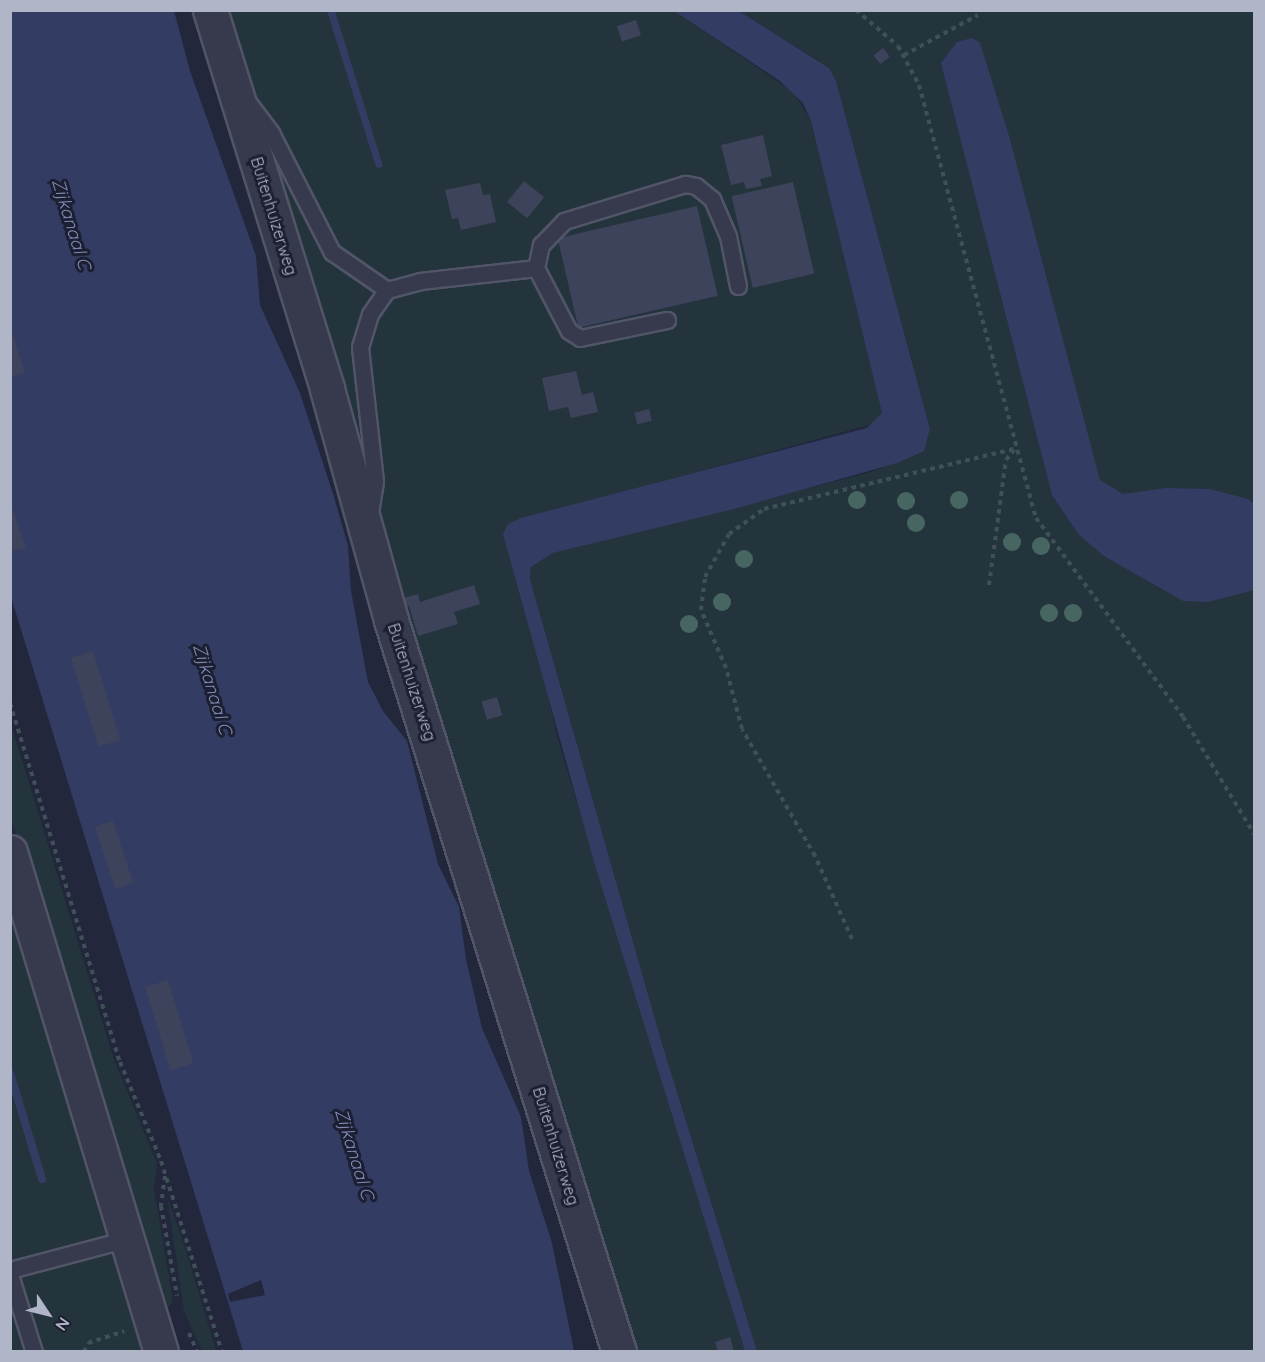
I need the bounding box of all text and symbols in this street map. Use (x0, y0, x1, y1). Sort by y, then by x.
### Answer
street label: Buitenhuizerweg (247, 155, 301, 277)
water label: Zijkanaal C (47, 176, 95, 272)
street label: Buitenhuizerweg (384, 621, 440, 743)
water label: Zijkanaal C (188, 641, 236, 737)
street label: Buitenhuizerweg (529, 1085, 583, 1207)
water label: Zijkanaal C (330, 1106, 378, 1202)
north arrow (18, 1284, 78, 1344)
text: N (51, 1314, 74, 1335)

